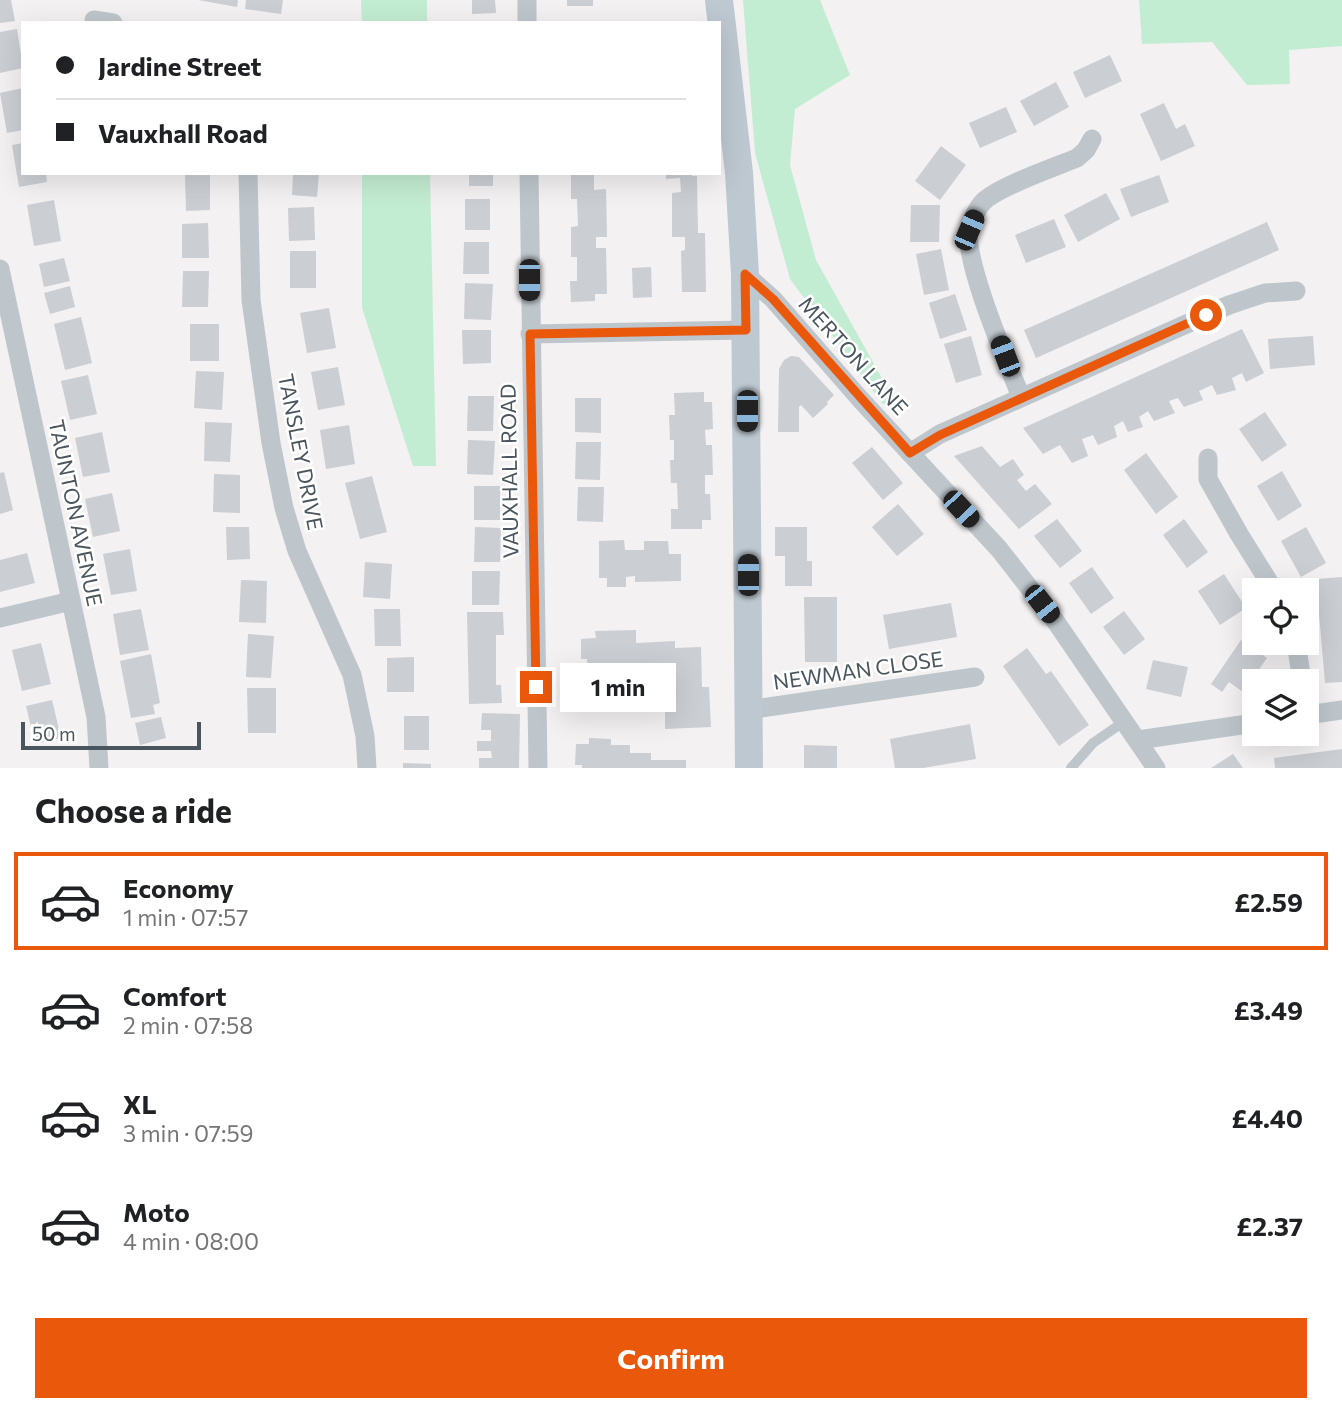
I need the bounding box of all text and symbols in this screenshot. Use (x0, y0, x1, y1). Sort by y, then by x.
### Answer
text: Jardine Street (98, 50, 262, 81)
text: Vauxhall Road (98, 117, 268, 148)
car (952, 207, 987, 253)
car (519, 259, 540, 301)
street label: MERTON LANE (794, 291, 914, 419)
route start (1190, 299, 1222, 331)
car (988, 333, 1023, 379)
street label: TANSLEY DRIVE (274, 371, 329, 532)
street label: VAUXHALL ROAD (494, 383, 523, 559)
car (737, 390, 758, 432)
street label: TAUNTON AVENUE (44, 417, 108, 608)
car (939, 486, 984, 532)
car (738, 554, 759, 596)
map controls (1242, 578, 1319, 746)
button: locate (1242, 578, 1319, 655)
car (1021, 581, 1064, 627)
street label: NEWMAN CLOSE (771, 645, 944, 694)
callout: 1 min (560, 662, 676, 712)
button: layers (1242, 669, 1319, 746)
route end (520, 671, 552, 703)
text: 1 min (591, 673, 645, 701)
scale bar (21, 719, 201, 751)
text: 50 m (32, 722, 76, 745)
text: Choose a ride (35, 790, 232, 830)
icon: car (39, 870, 102, 933)
text: Economy (123, 872, 234, 903)
text: £2.59 (1234, 886, 1303, 917)
text: 1 min · 07:57 (123, 903, 248, 931)
icon: car (39, 978, 102, 1041)
text: Comfort (123, 980, 226, 1011)
text: £3.49 (1234, 994, 1303, 1025)
text: 2 min · 07:58 (123, 1011, 253, 1039)
icon: car (39, 1086, 102, 1149)
text: XL (123, 1088, 157, 1119)
text: £4.40 (1231, 1102, 1303, 1133)
text: 3 min · 07:59 (123, 1119, 254, 1147)
icon: car (39, 1194, 102, 1257)
text: Moto (123, 1196, 190, 1227)
text: £2.37 (1236, 1210, 1303, 1241)
text: 4 min · 08:00 (123, 1227, 259, 1255)
button: Confirm (35, 1318, 1307, 1398)

